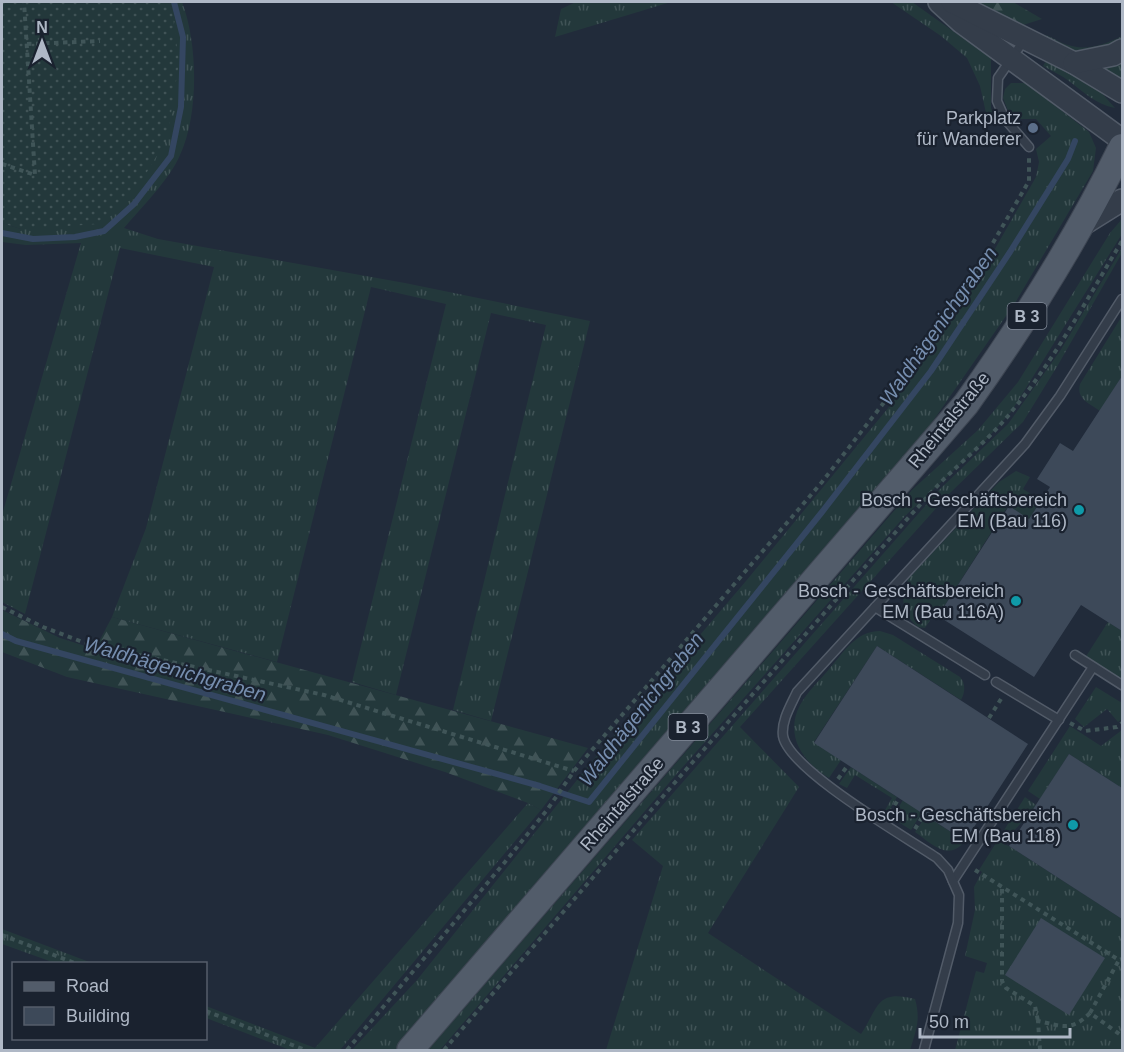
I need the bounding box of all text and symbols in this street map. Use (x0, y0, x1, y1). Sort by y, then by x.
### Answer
north arrow (12, 12, 72, 72)
text: N (36, 19, 48, 36)
place label: Parkplatz für Wanderer (917, 108, 1021, 149)
marker: Parkplatz für Wanderer (1026, 121, 1040, 135)
water label: Waldhägenichgraben (875, 242, 1001, 410)
road number: B 3 (1008, 303, 1046, 329)
street label: Rheintalstraße (904, 368, 994, 472)
place label: Bosch - Geschäftsbereich EM (Bau 116) (861, 490, 1067, 531)
marker: Bosch - Geschäftsbereich EM (Bau 116) (1072, 503, 1086, 517)
place label: Bosch - Geschäftsbereich EM (Bau 116A) (798, 581, 1004, 622)
marker: Bosch - Geschäftsbereich EM (Bau 116A) (1009, 594, 1023, 608)
water label: Waldhägenichgraben (574, 628, 708, 790)
water label: Waldhägenichgraben (81, 632, 269, 706)
road number: B 3 (668, 714, 708, 740)
street label: Rheintalstraße (576, 753, 668, 855)
place label: Bosch - Geschäftsbereich EM (Bau 118) (855, 805, 1061, 846)
marker: Bosch - Geschäftsbereich EM (Bau 118) (1066, 818, 1080, 832)
legend (12, 962, 207, 1040)
text: Road (66, 976, 109, 996)
scale bar (920, 1001, 1070, 1039)
text: Building (66, 1006, 130, 1026)
text: 50 m (929, 1012, 969, 1032)

